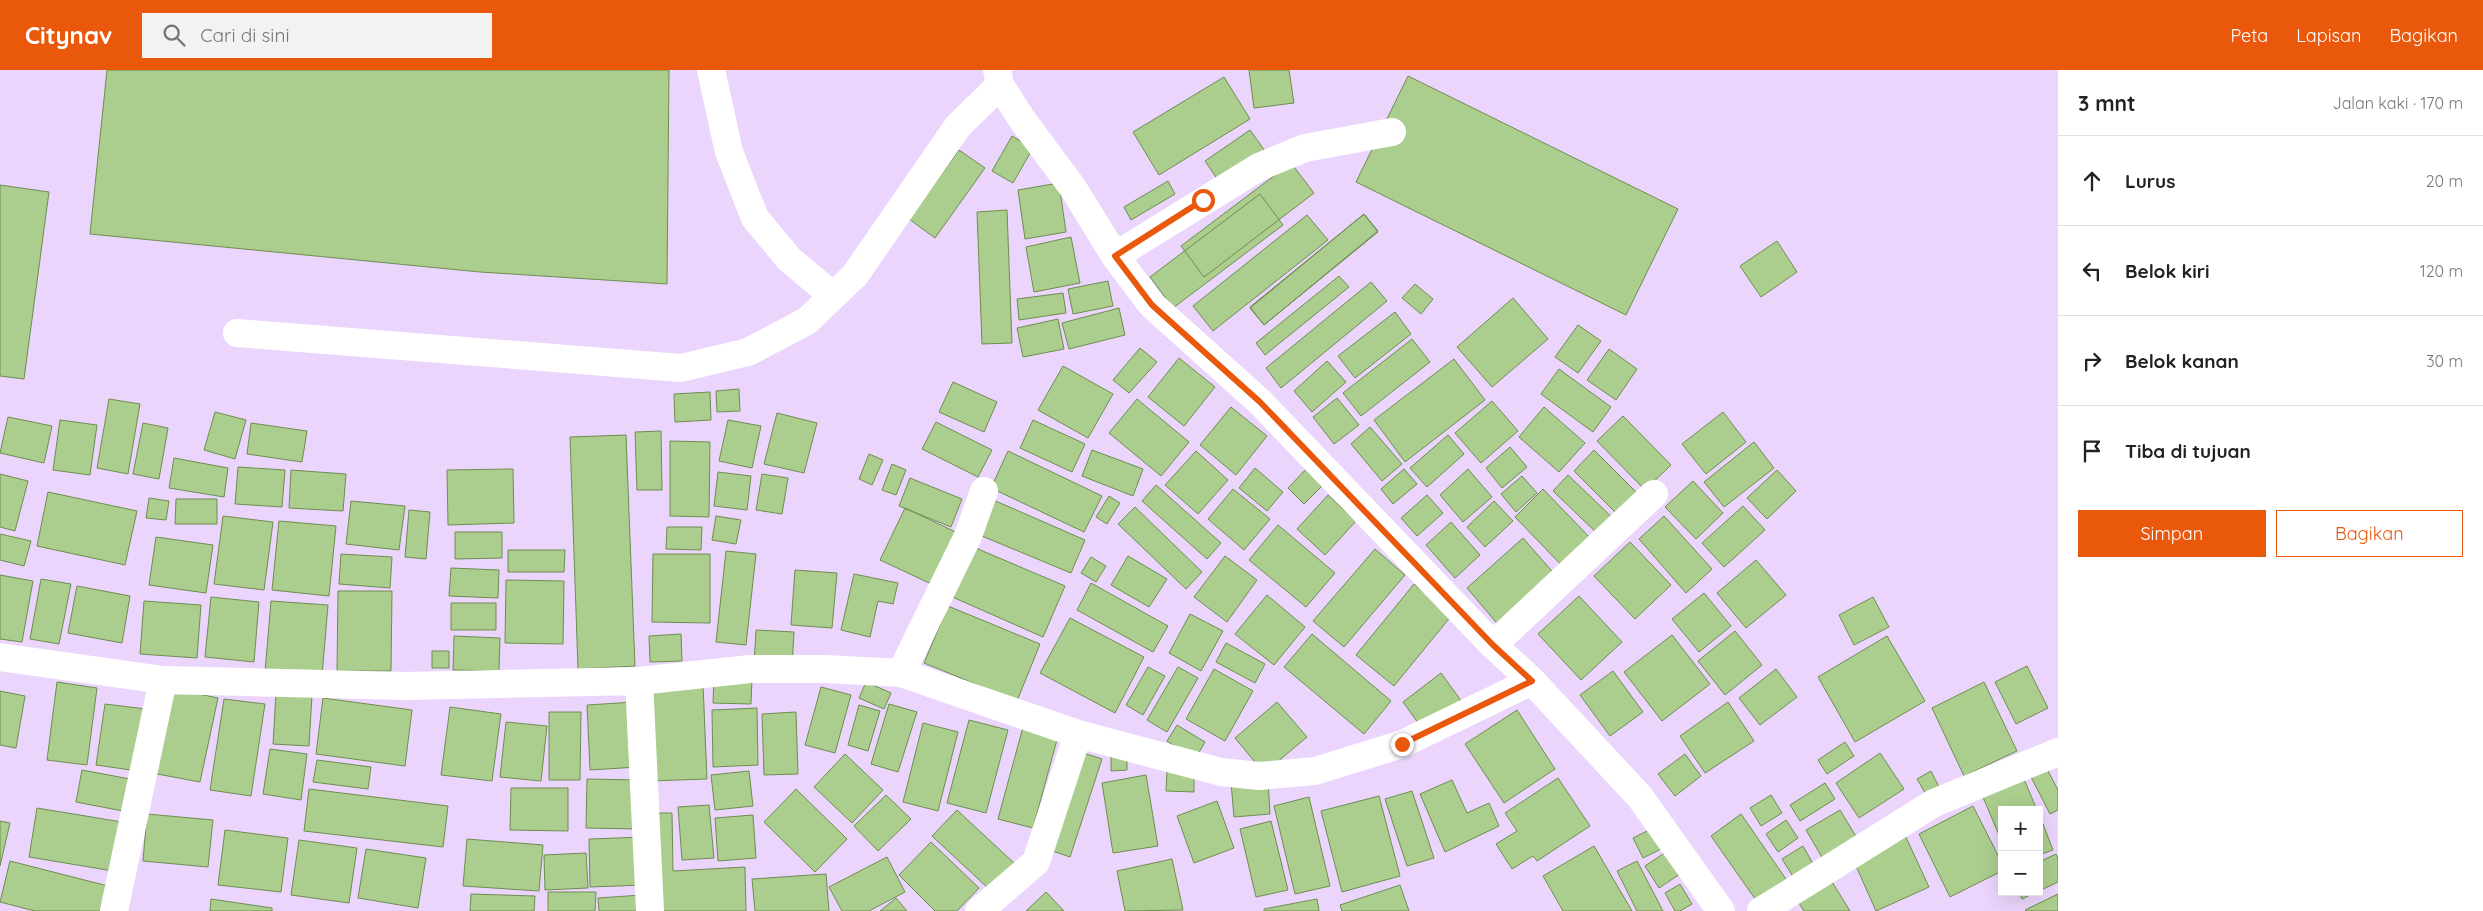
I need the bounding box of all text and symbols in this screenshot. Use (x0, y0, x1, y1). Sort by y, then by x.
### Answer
search box (142, 13, 492, 58)
text: Citynav (25, 20, 112, 50)
icon: search (160, 21, 188, 49)
text: Cari di sini (200, 23, 289, 47)
text: Peta (2231, 24, 2268, 47)
text: Lapisan (2296, 24, 2361, 47)
text: Bagikan (2389, 24, 2458, 47)
text: 3 mnt (2078, 90, 2136, 116)
text: Jalan kaki · 170 m (2333, 93, 2463, 113)
icon: ahead (2078, 167, 2106, 195)
text: Lurus (2125, 169, 2175, 193)
text: 20 m (2426, 171, 2463, 191)
route start (1192, 189, 1215, 212)
icon: left (2078, 257, 2106, 285)
text: Belok kiri (2125, 259, 2210, 283)
text: 120 m (2420, 261, 2463, 281)
icon: right (2078, 347, 2106, 375)
text: Belok kanan (2125, 349, 2239, 373)
text: 30 m (2426, 351, 2463, 371)
icon: arrive (2078, 437, 2106, 465)
text: Tiba di tujuan (2125, 439, 2251, 463)
button: Simpan (2078, 510, 2266, 557)
button: Bagikan (2276, 510, 2463, 557)
route end (1391, 733, 1414, 756)
map controls (1998, 806, 2043, 896)
button: + (1998, 806, 2043, 851)
button: − (1998, 851, 2043, 896)

